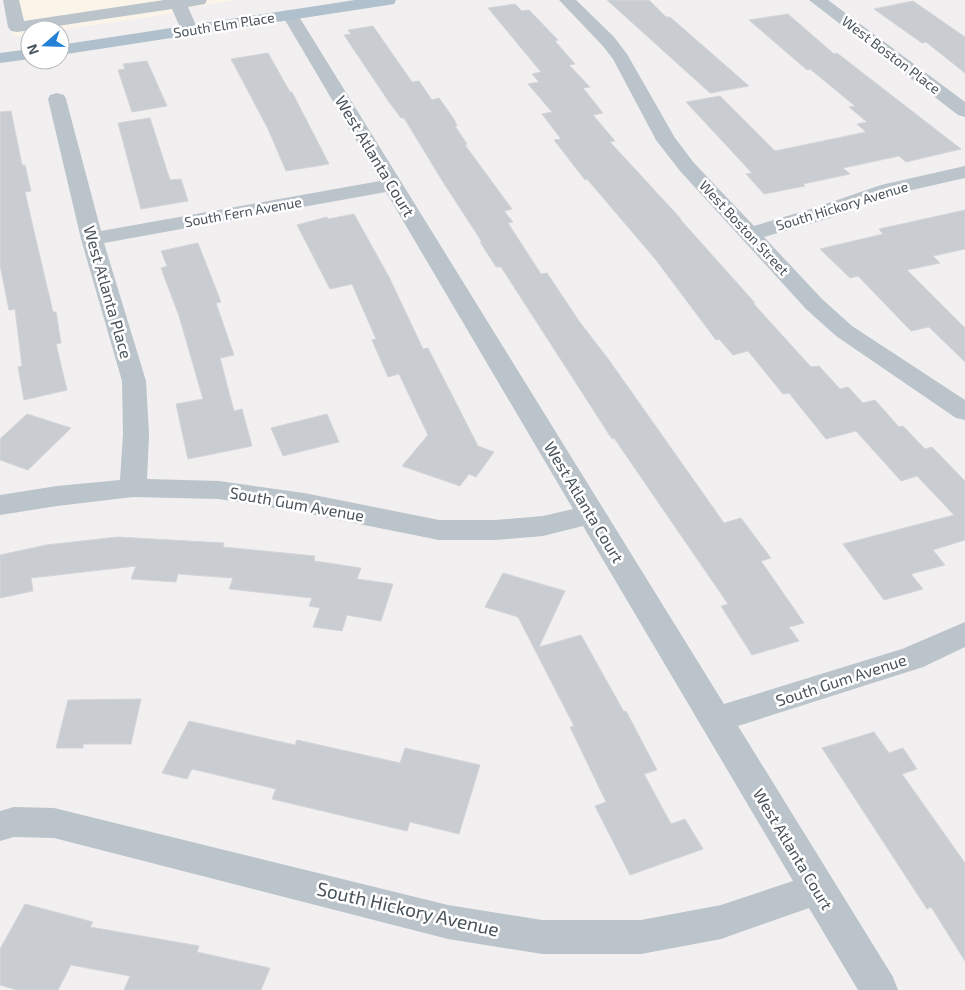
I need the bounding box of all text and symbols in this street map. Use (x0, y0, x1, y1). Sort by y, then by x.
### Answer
street label: South Elm Place (172, 8, 276, 41)
street label: West Boston Place (839, 12, 944, 97)
north arrow (20, 20, 70, 70)
text: N (23, 42, 42, 57)
street label: West Atlanta Court (332, 92, 419, 220)
street label: West Boston Street (696, 177, 793, 279)
street label: South Hickory Avenue (774, 177, 910, 234)
street label: South Fern Avenue (183, 193, 303, 230)
street label: West Atlanta Place (80, 223, 137, 360)
street label: West Atlanta Court (541, 438, 628, 566)
street label: South Gum Avenue (228, 482, 366, 525)
street label: South Gum Avenue (773, 649, 909, 710)
street label: West Atlanta Court (750, 785, 837, 913)
street label: South Hickory Avenue (315, 876, 501, 941)

